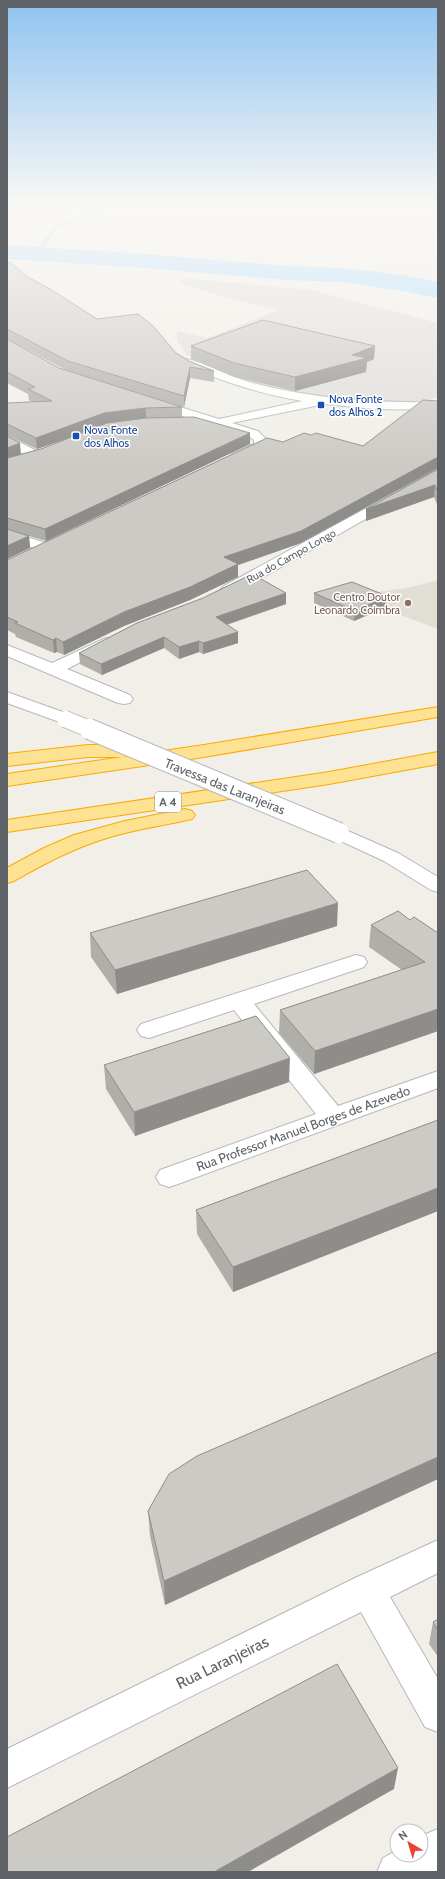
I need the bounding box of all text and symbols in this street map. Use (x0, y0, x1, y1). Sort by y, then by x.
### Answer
place label: Nova Fonte dos Alhos 2 (329, 392, 383, 419)
marker: Nova Fonte dos Alhos 2 (316, 400, 326, 410)
place label: Nova Fonte dos Alhos (84, 423, 138, 450)
marker: Nova Fonte dos Alhos (71, 431, 81, 441)
street label: Rua do Campo Longo (244, 526, 338, 586)
place label: Centro Doutor Leonardo Coimbra (314, 590, 401, 617)
marker: Centro Doutor Leonardo Coimbra (403, 598, 413, 608)
street label: Travessa das Laranjeiras (162, 755, 288, 819)
road number: A 4 (155, 792, 181, 812)
street label: Rua Professor Manuel Borges de Azevedo (194, 1082, 412, 1174)
street label: Rua Laranjeiras (173, 1632, 272, 1693)
north arrow (389, 1823, 429, 1863)
text: N (395, 1827, 410, 1843)

